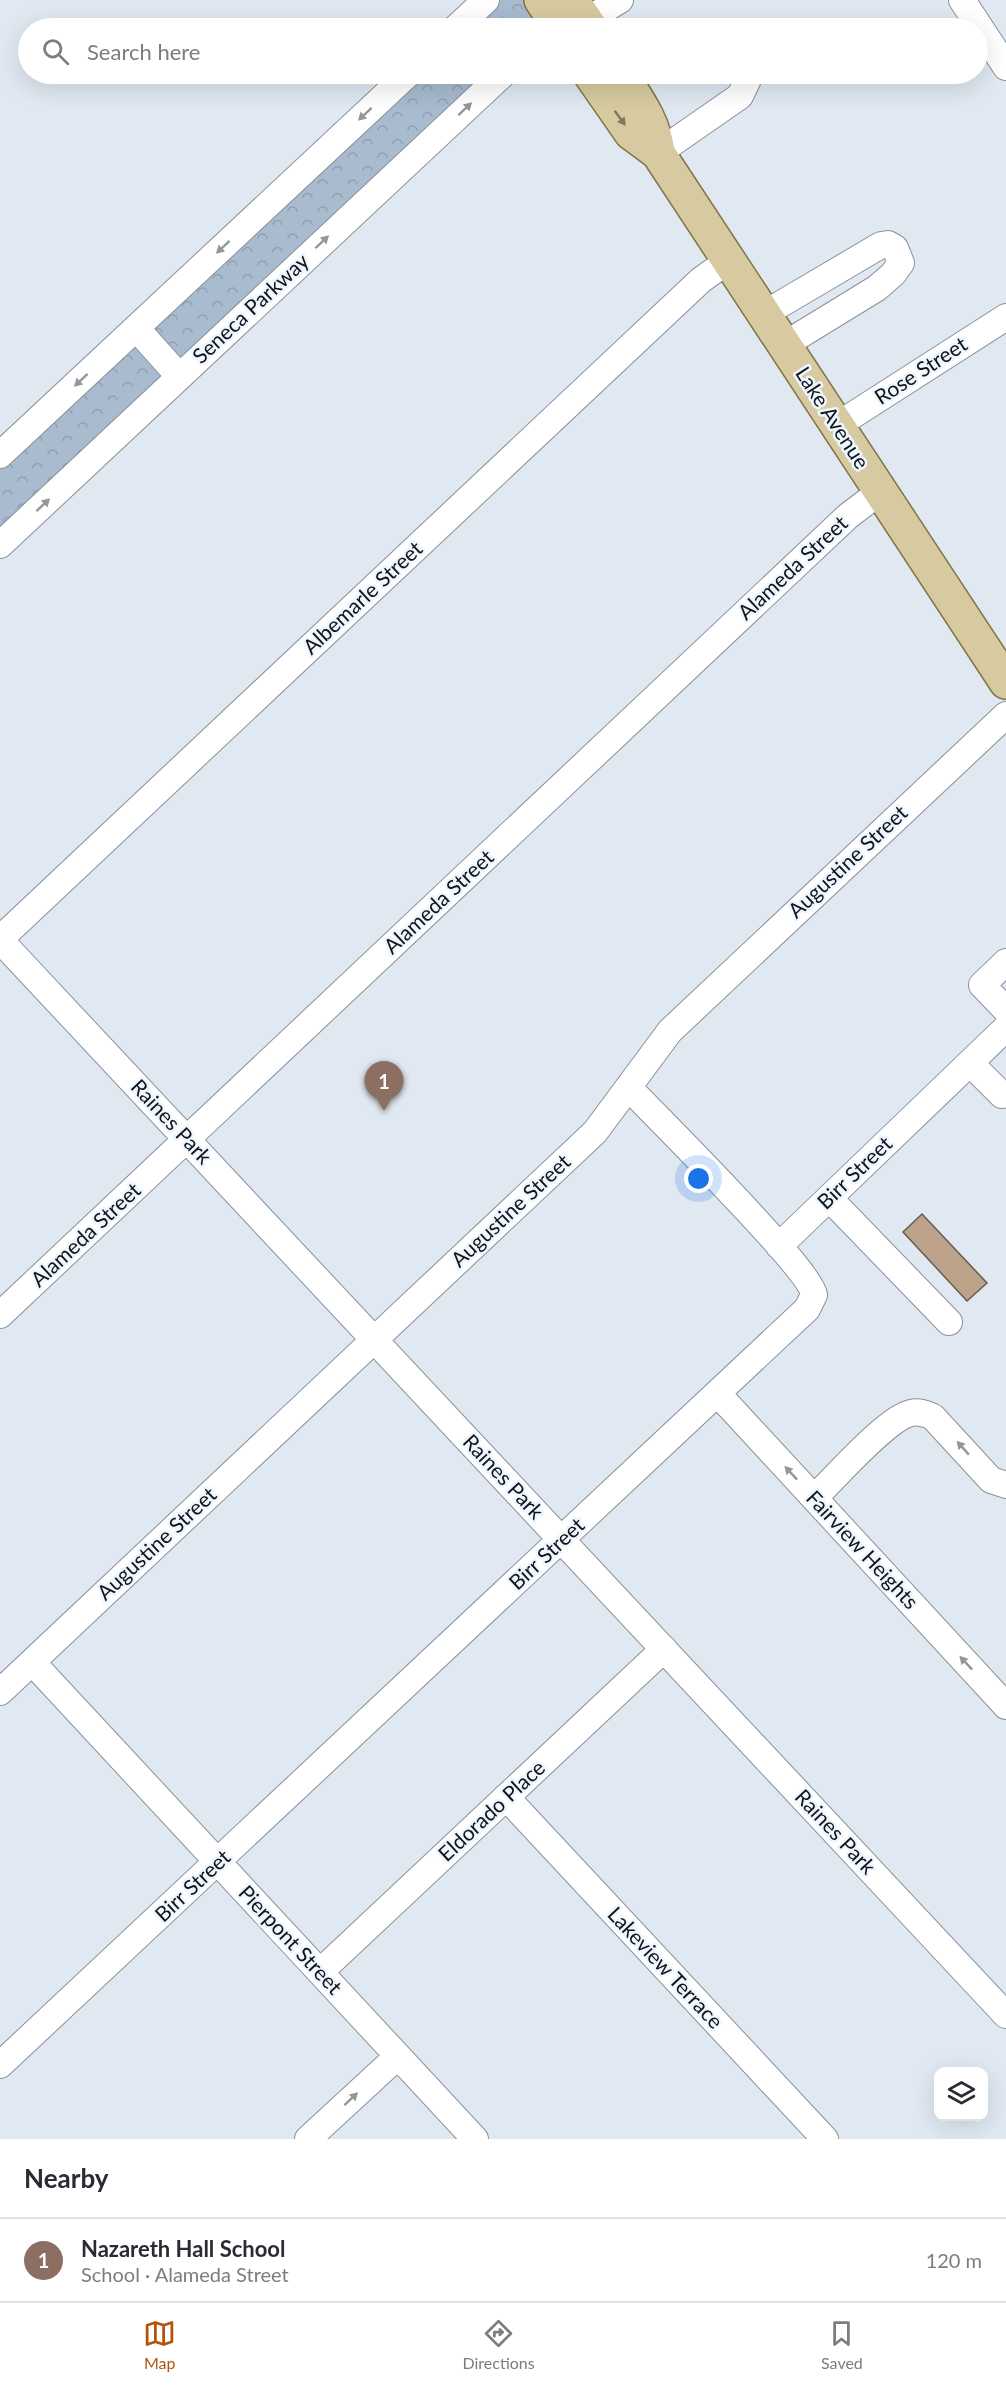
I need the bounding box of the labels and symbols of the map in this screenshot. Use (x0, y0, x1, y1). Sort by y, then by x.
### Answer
one-way arrow (457, 103, 472, 116)
one-way arrow (359, 106, 373, 120)
one-way arrow (614, 109, 626, 125)
one-way arrow (315, 235, 330, 249)
one-way arrow (216, 240, 231, 253)
street label: Seneca Parkway (187, 248, 313, 368)
street label: Rose Street (869, 330, 972, 409)
street label: Lake Avenue (791, 361, 875, 473)
one-way arrow (73, 373, 88, 387)
one-way arrow (35, 498, 50, 512)
street label: Alameda Street (732, 509, 852, 624)
street label: Albemarle Street (297, 535, 427, 659)
street label: Augustine Street (782, 799, 912, 922)
street label: Alameda Street (378, 843, 498, 958)
pin: 1 (364, 1062, 404, 1111)
street label: Raines Park (127, 1073, 218, 1169)
street label: Birr Street (811, 1130, 897, 1214)
street label: Augustine Street (445, 1148, 575, 1271)
your location (684, 1164, 713, 1193)
street label: Alameda Street (25, 1176, 145, 1291)
street label: Raines Park (459, 1428, 550, 1524)
one-way arrow (957, 1441, 970, 1456)
one-way arrow (785, 1466, 798, 1481)
street label: Augustine Street (91, 1481, 221, 1604)
street label: Fairview Heights (802, 1485, 924, 1613)
street label: Birr Street (503, 1511, 589, 1594)
one-way arrow (959, 1655, 973, 1670)
street label: Eldorado Place (433, 1754, 549, 1866)
street label: Raines Park (791, 1783, 882, 1879)
street label: Birr Street (149, 1843, 235, 1926)
street label: Pierpont Street (234, 1879, 348, 1999)
street label: Lakeview Terrace (603, 1901, 729, 2033)
one-way arrow (344, 2093, 358, 2107)

